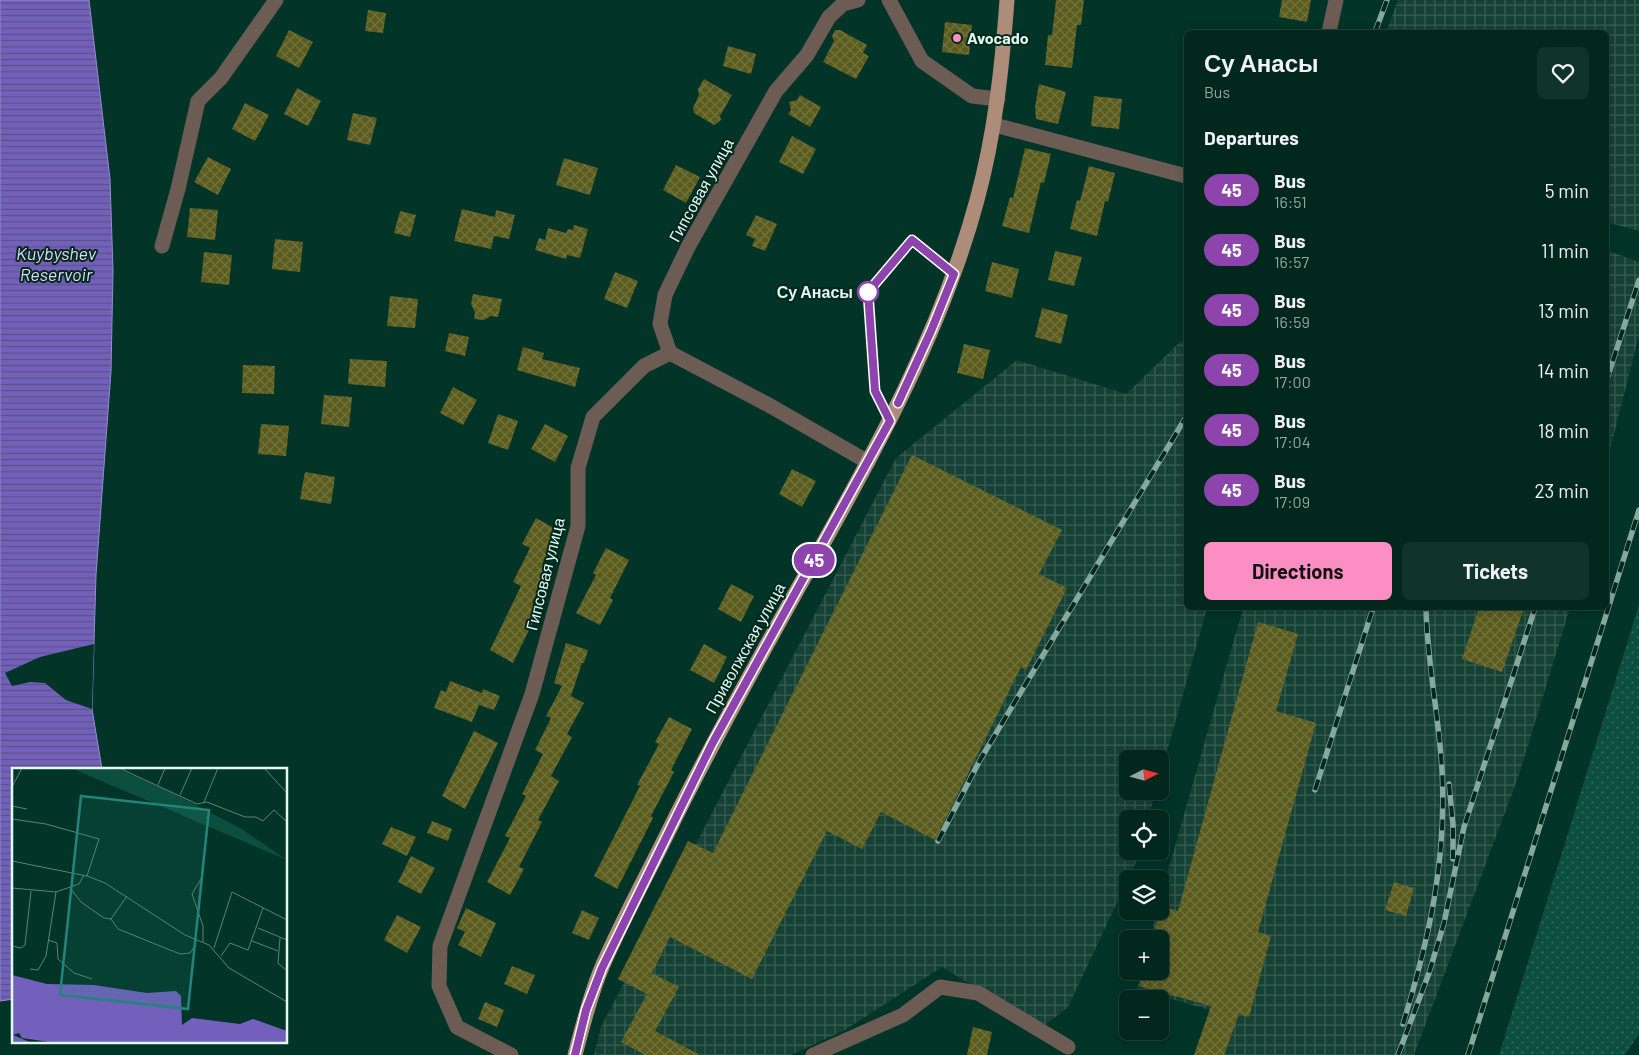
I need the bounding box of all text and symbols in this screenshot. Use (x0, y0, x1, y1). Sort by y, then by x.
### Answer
place label: Avocado (967, 28, 1029, 47)
marker: Avocado (951, 32, 963, 44)
button: heart (1537, 47, 1589, 99)
text: Су Анасы (1204, 48, 1319, 77)
text: Bus (1204, 82, 1230, 101)
text: Departures (1204, 126, 1299, 149)
street label: Гипсовая улица (664, 135, 737, 245)
text: Bus (1274, 169, 1306, 192)
text: 45 (1221, 179, 1242, 201)
text: 5 min (1545, 179, 1589, 202)
text: 16:51 (1274, 192, 1307, 211)
text: Bus (1274, 229, 1306, 252)
text: 45 (1221, 239, 1242, 261)
text: 11 min (1541, 239, 1589, 262)
water label: Kuybyshev Reservoir (16, 242, 97, 285)
text: 16:57 (1274, 252, 1309, 271)
marker: Су Анасы (857, 281, 879, 303)
place label: Су Анасы (777, 282, 853, 301)
text: Bus (1274, 289, 1306, 312)
text: 45 (1221, 299, 1242, 321)
text: 13 min (1538, 299, 1589, 322)
text: 16:59 (1274, 312, 1310, 331)
text: Bus (1274, 349, 1306, 372)
text: 45 (1221, 359, 1242, 381)
text: 14 min (1537, 359, 1589, 382)
text: 17:00 (1274, 372, 1311, 391)
text: Bus (1274, 409, 1306, 432)
text: 45 (1221, 419, 1242, 441)
text: 18 min (1538, 419, 1589, 442)
text: 17:04 (1274, 432, 1310, 451)
text: Bus (1274, 469, 1306, 492)
text: 45 (1221, 479, 1242, 501)
text: 23 min (1535, 479, 1589, 502)
text: 17:09 (1274, 492, 1310, 511)
street label: Гипсовая улица (521, 515, 568, 632)
button: Directions (1204, 542, 1392, 600)
button: Tickets (1402, 542, 1589, 600)
line badge: 45 (792, 544, 836, 576)
text: 45 (804, 549, 824, 571)
street label: Приволжская улица (701, 579, 788, 716)
north arrow (1119, 750, 1169, 800)
map controls (1119, 750, 1169, 1040)
inset map (12, 768, 288, 1042)
button: locate (1119, 810, 1169, 860)
button: layers (1119, 870, 1169, 920)
button: + (1119, 930, 1169, 980)
button: − (1119, 990, 1169, 1040)

